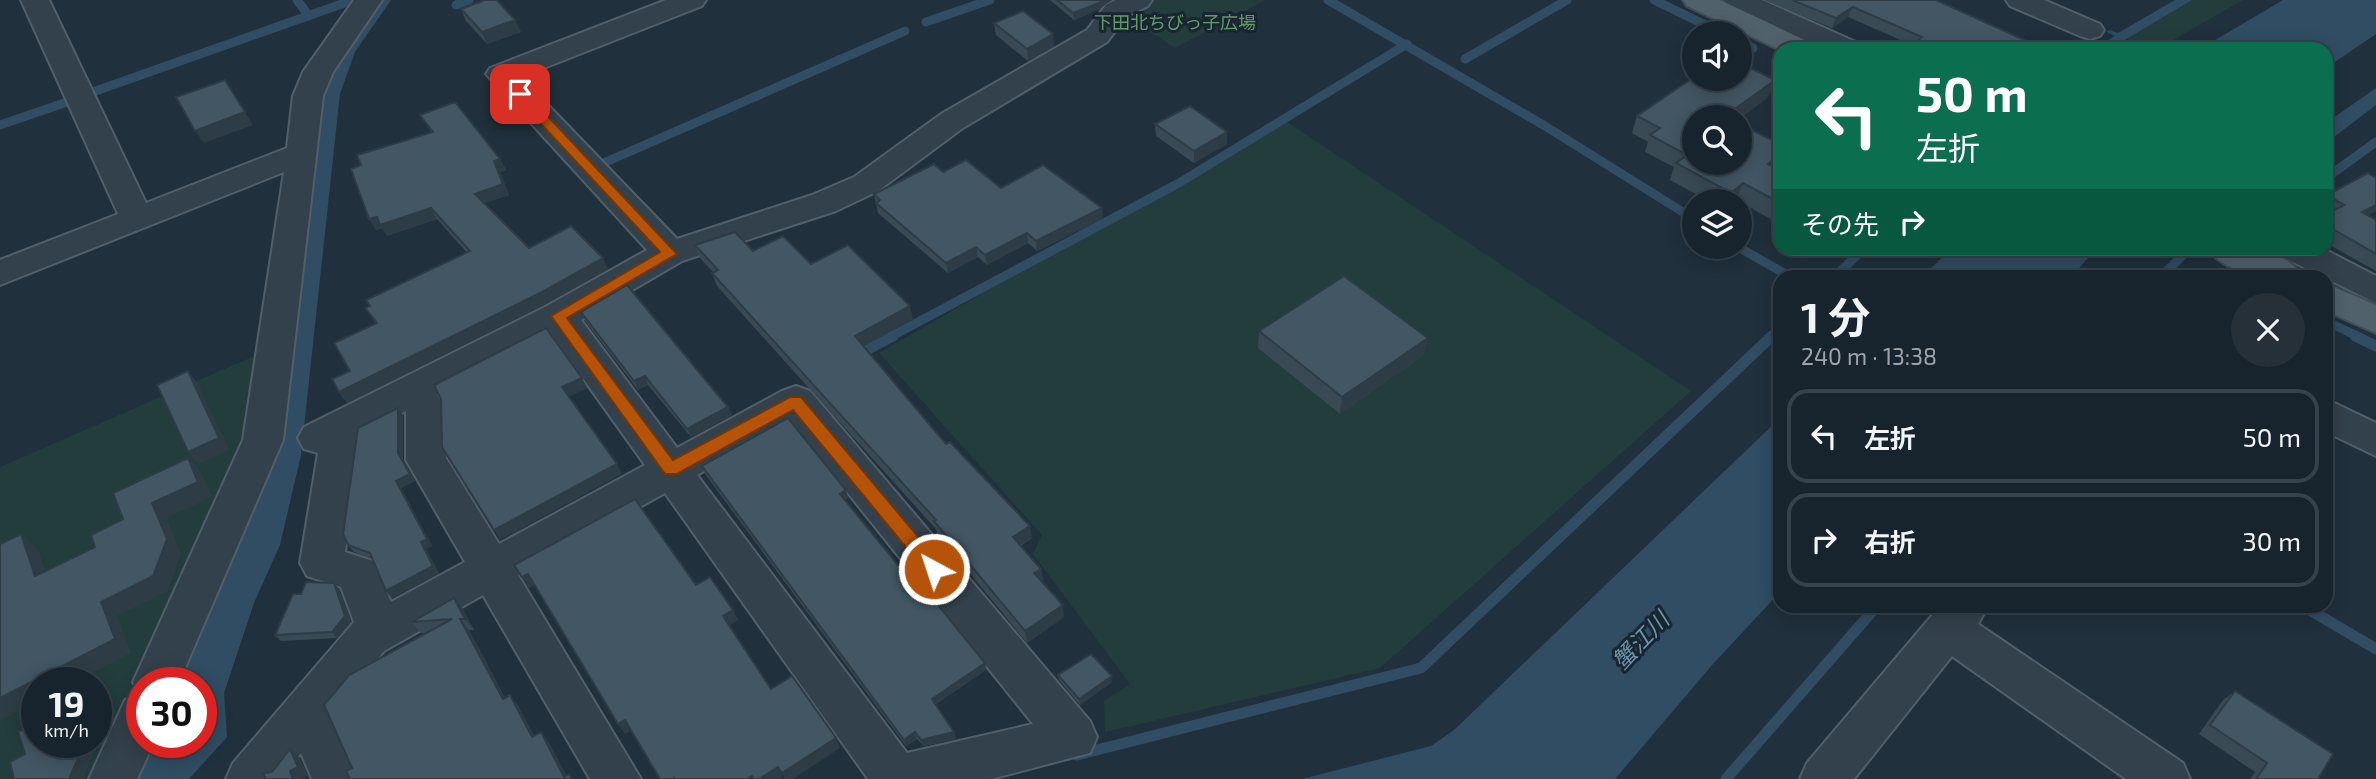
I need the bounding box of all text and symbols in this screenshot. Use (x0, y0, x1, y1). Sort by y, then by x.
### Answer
park label: 下田北ちびっ子広場 (1094, 11, 1256, 33)
map controls (1682, 21, 1752, 259)
button: sound (1682, 21, 1752, 91)
text: 50 m (1916, 63, 2028, 122)
pin (490, 64, 550, 124)
icon: left (1801, 70, 1892, 161)
icon: arrive (501, 75, 539, 113)
button: search (1682, 105, 1752, 175)
text: 左折 (1916, 128, 1980, 166)
button: layers (1682, 189, 1752, 259)
icon: right (1893, 203, 1931, 241)
text: その先 (1801, 208, 1879, 239)
text: 1 分 (1801, 291, 1870, 341)
button: close (2231, 293, 2305, 367)
text: 240 m · 13:38 (1801, 342, 1937, 370)
icon: left (1805, 417, 1843, 455)
text: 50 m (2243, 421, 2301, 452)
text: 左折 (1864, 422, 1916, 453)
icon: right (1805, 521, 1843, 559)
text: 30 m (2242, 525, 2301, 556)
text: 右折 (1864, 526, 1916, 557)
position arrow (897, 532, 971, 606)
water label: 蟹江川 (1606, 603, 1676, 675)
speed limit sign: 30 (126, 667, 217, 758)
text: 19 (49, 682, 84, 724)
text: km/h (44, 719, 89, 741)

